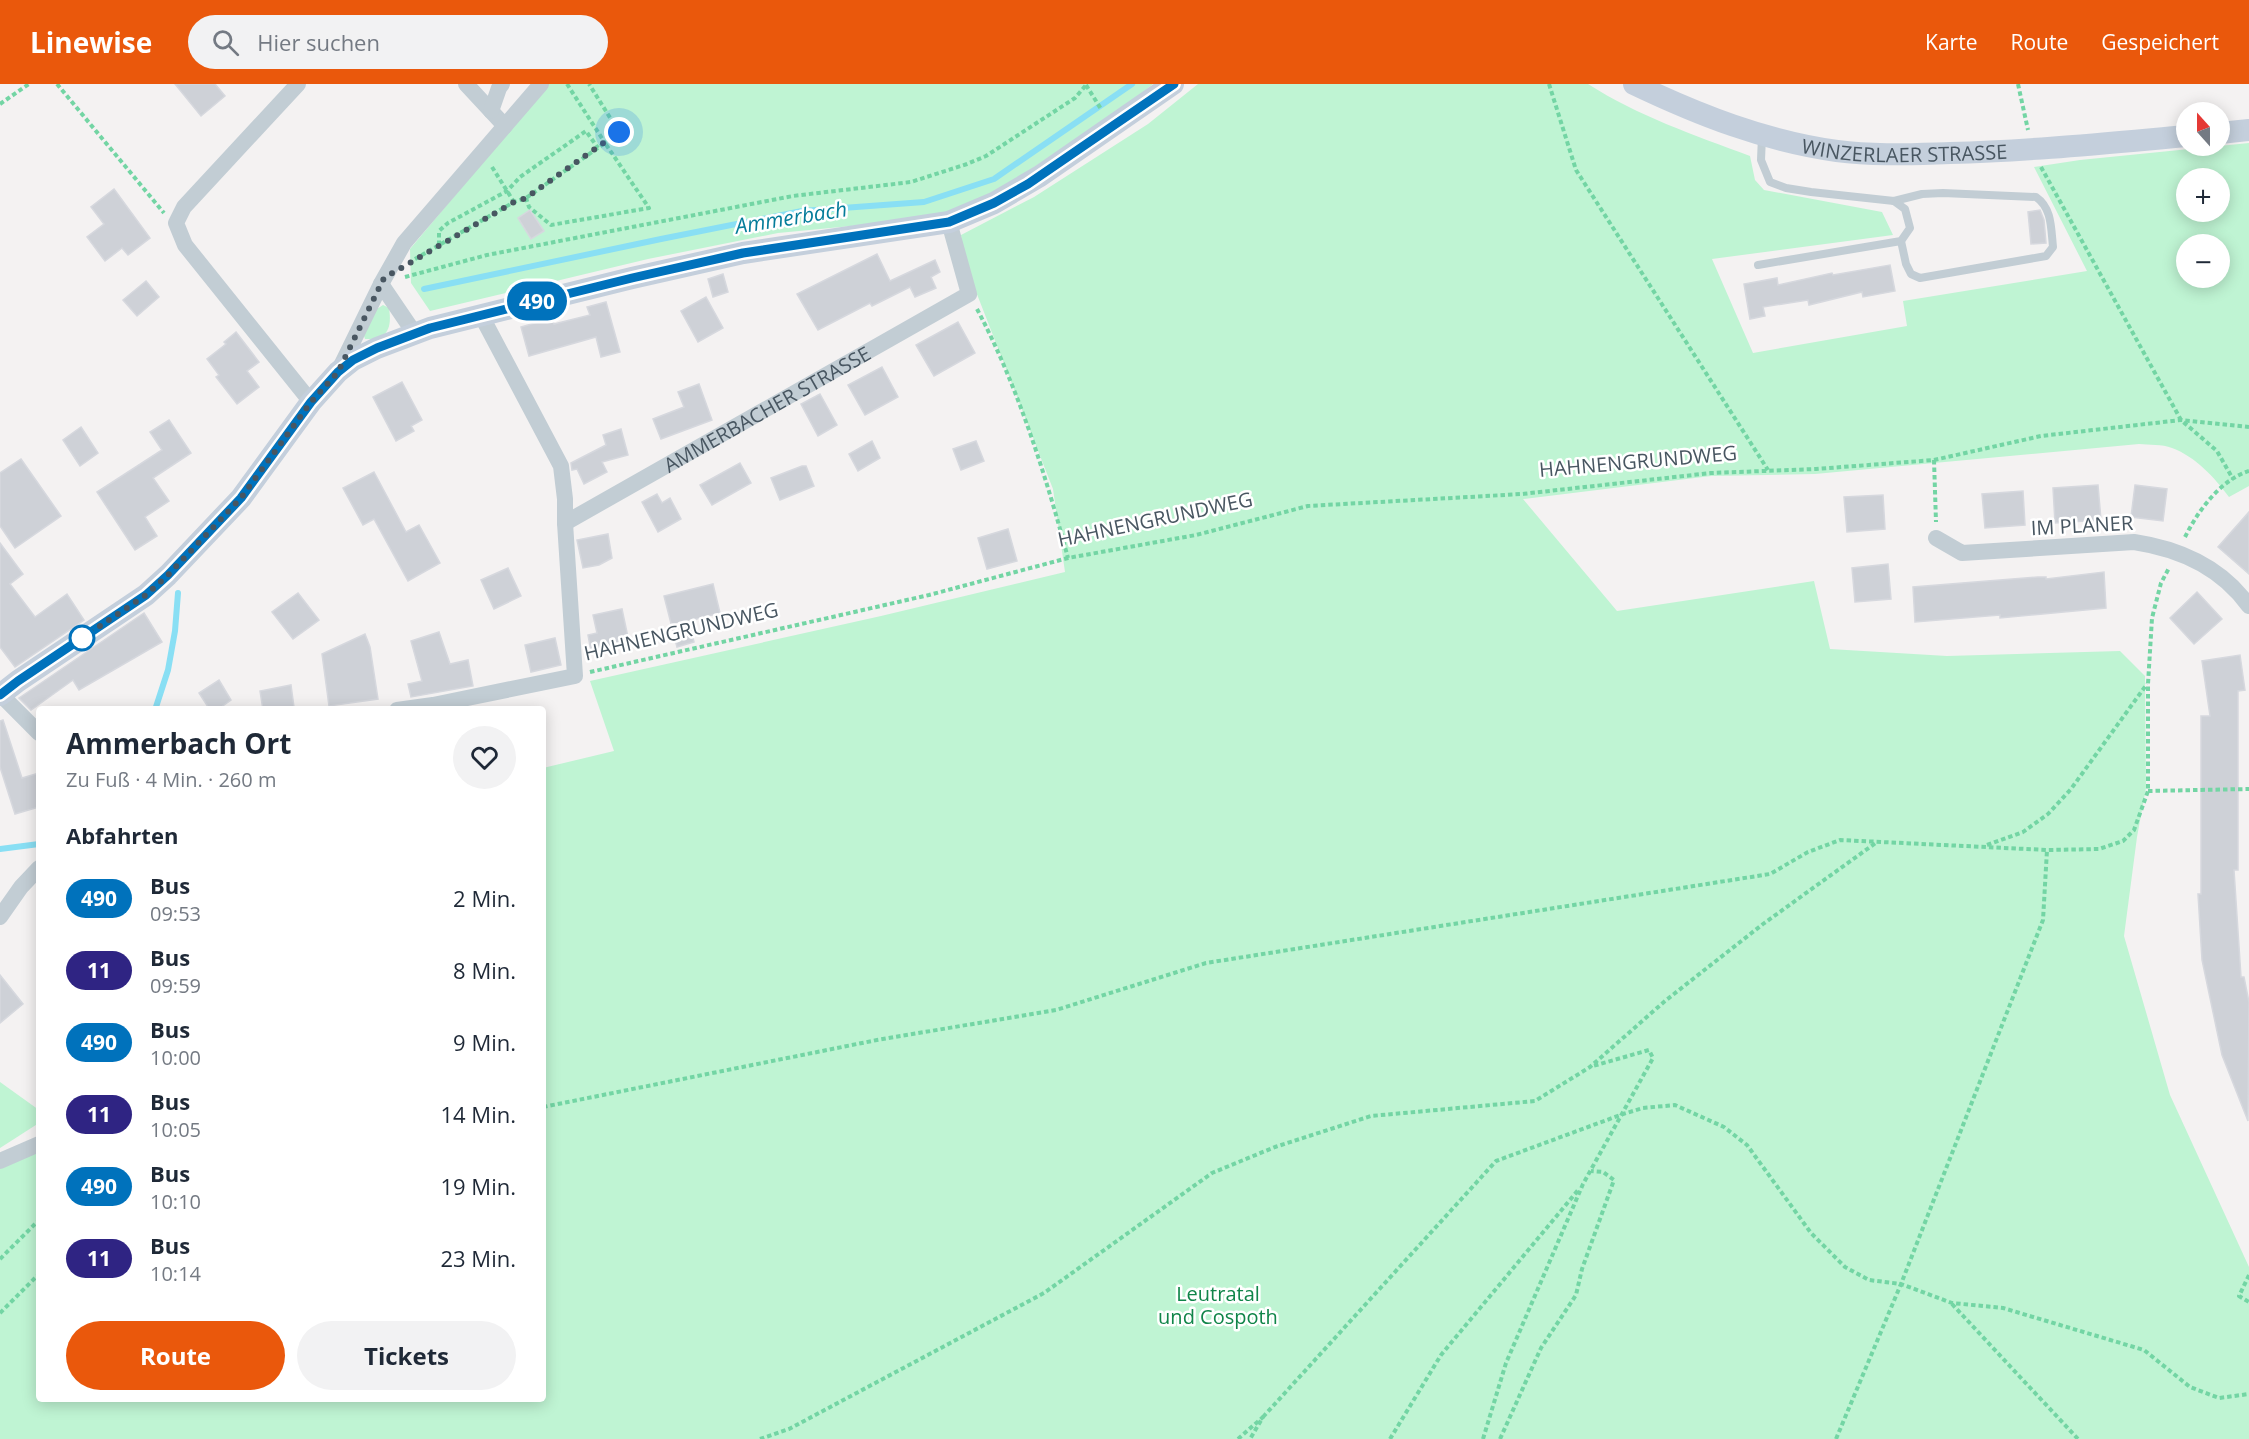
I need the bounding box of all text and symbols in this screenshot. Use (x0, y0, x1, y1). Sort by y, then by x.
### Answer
search box (188, 15, 608, 69)
text: Linewise (30, 23, 152, 61)
icon: search (209, 26, 242, 59)
text: Hier suchen (257, 27, 380, 57)
text: Karte (1925, 28, 1977, 56)
text: Route (2010, 28, 2068, 56)
text: Gespeichert (2101, 28, 2219, 56)
north arrow (2176, 102, 2230, 156)
map controls (2176, 102, 2230, 288)
your location (604, 117, 634, 147)
street label: WINZERLAER STRASSE (1799, 132, 2008, 168)
button: + (2176, 168, 2230, 222)
water label: Ammerbach (731, 194, 849, 240)
button: − (2176, 234, 2230, 288)
line badge: 490 (502, 282, 572, 320)
text: 490 (519, 287, 555, 315)
street label: AMMERBACHER STRASSE (658, 339, 875, 478)
street label: HAHNENGRUNDWEG (1538, 439, 1738, 483)
street label: HAHNENGRUNDWEG (1055, 485, 1255, 553)
street label: IM PLANER (2030, 509, 2134, 541)
street label: HAHNENGRUNDWEG (581, 596, 781, 666)
unlabelled marker (69, 625, 95, 651)
text: Ammerbach Ort (66, 724, 291, 762)
button: heart (453, 726, 516, 789)
text: Zu Fuß · 4 Min. · 260 m (66, 766, 276, 793)
text: Abfahrten (66, 820, 178, 850)
text: Bus (150, 870, 190, 900)
text: 2 Min. (453, 883, 516, 913)
text: 490 (81, 884, 117, 912)
text: 09:53 (150, 900, 201, 927)
text: Bus (150, 942, 190, 972)
text: 8 Min. (453, 955, 516, 985)
text: 11 (87, 956, 111, 984)
text: 09:59 (150, 972, 201, 999)
text: Bus (150, 1014, 190, 1044)
text: 9 Min. (453, 1027, 516, 1057)
text: 490 (81, 1028, 117, 1056)
text: 10:00 (150, 1044, 201, 1071)
text: Bus (150, 1086, 190, 1116)
text: 14 Min. (441, 1099, 516, 1129)
text: 11 (87, 1100, 111, 1128)
text: 10:05 (150, 1116, 201, 1143)
text: Bus (150, 1158, 190, 1188)
text: 19 Min. (441, 1171, 516, 1201)
text: 490 (81, 1172, 117, 1200)
text: 10:10 (150, 1188, 201, 1215)
text: Bus (150, 1230, 190, 1260)
text: 23 Min. (441, 1243, 516, 1273)
text: 11 (87, 1244, 111, 1272)
text: 10:14 (150, 1260, 201, 1287)
park label: Leutratal und Cospoth (1158, 1280, 1278, 1330)
button: Route (66, 1321, 285, 1390)
button: Tickets (297, 1321, 516, 1390)

